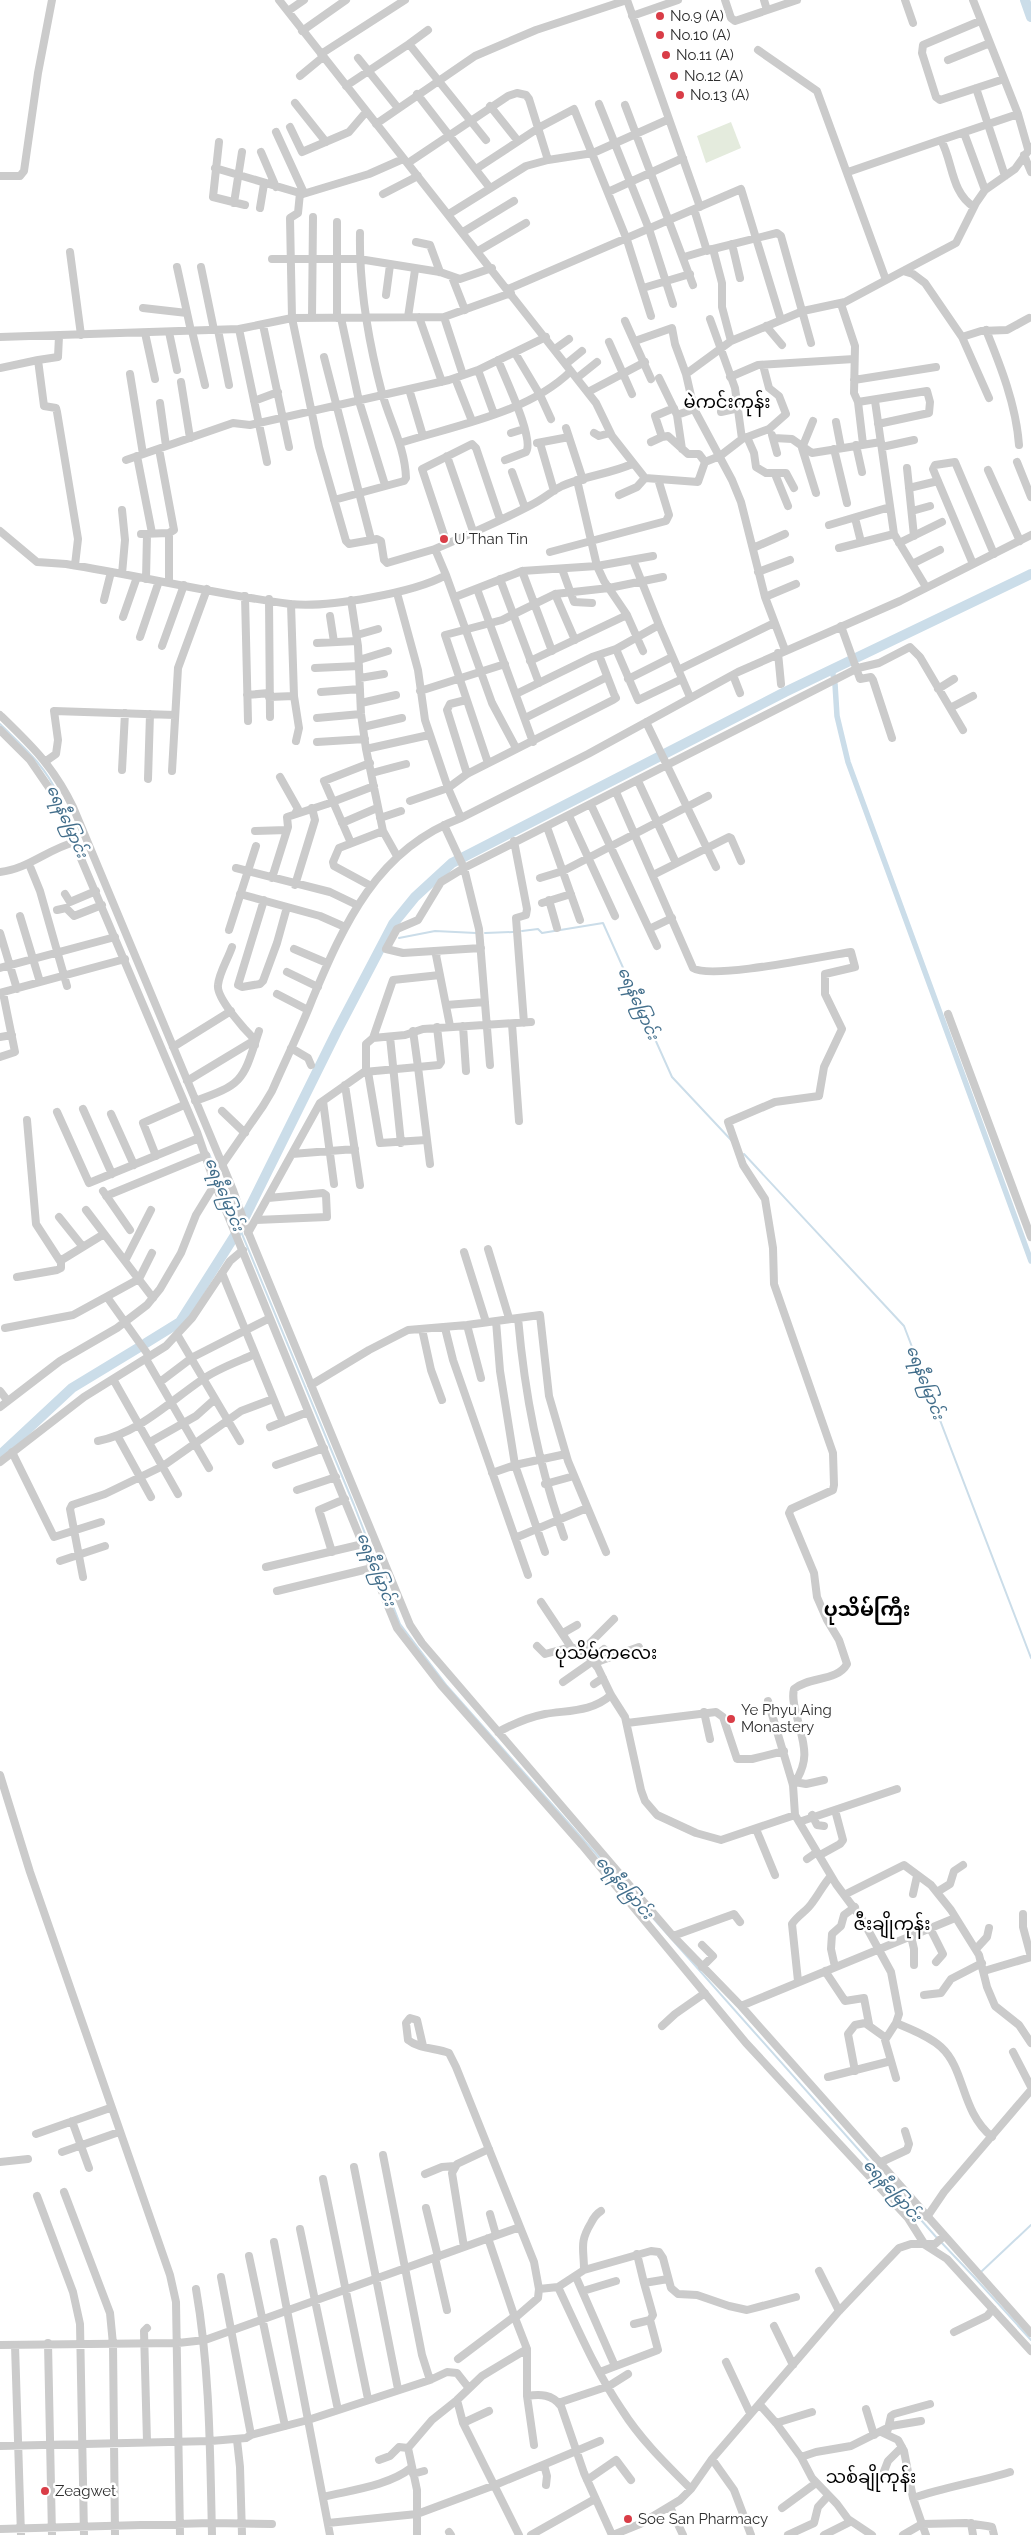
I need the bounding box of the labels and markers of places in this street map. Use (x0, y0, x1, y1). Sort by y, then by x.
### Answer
place label: No.9 (A) (670, 7, 724, 25)
marker: No.9 (A) (654, 10, 666, 22)
place label: No.10 (A) (670, 26, 731, 44)
marker: No.10 (A) (654, 29, 666, 41)
place label: No.11 (A) (676, 46, 734, 64)
marker: No.11 (A) (660, 49, 672, 61)
place label: No.12 (A) (684, 67, 743, 85)
marker: No.12 (A) (668, 70, 680, 82)
place label: No.13 (A) (690, 86, 749, 104)
marker: No.13 (A) (674, 89, 686, 101)
place label: U Than Tin (454, 530, 528, 548)
marker: U Than Tin (438, 533, 450, 545)
place label: Ye Phyu Aing Monastery (741, 1701, 832, 1736)
marker: Ye Phyu Aing Monastery (725, 1713, 737, 1725)
place label: Zeagwet (55, 2482, 116, 2500)
marker: Zeagwet (39, 2485, 51, 2497)
place label: Soe San Pharmacy (638, 2510, 768, 2528)
marker: Soe San Pharmacy (622, 2513, 634, 2525)

